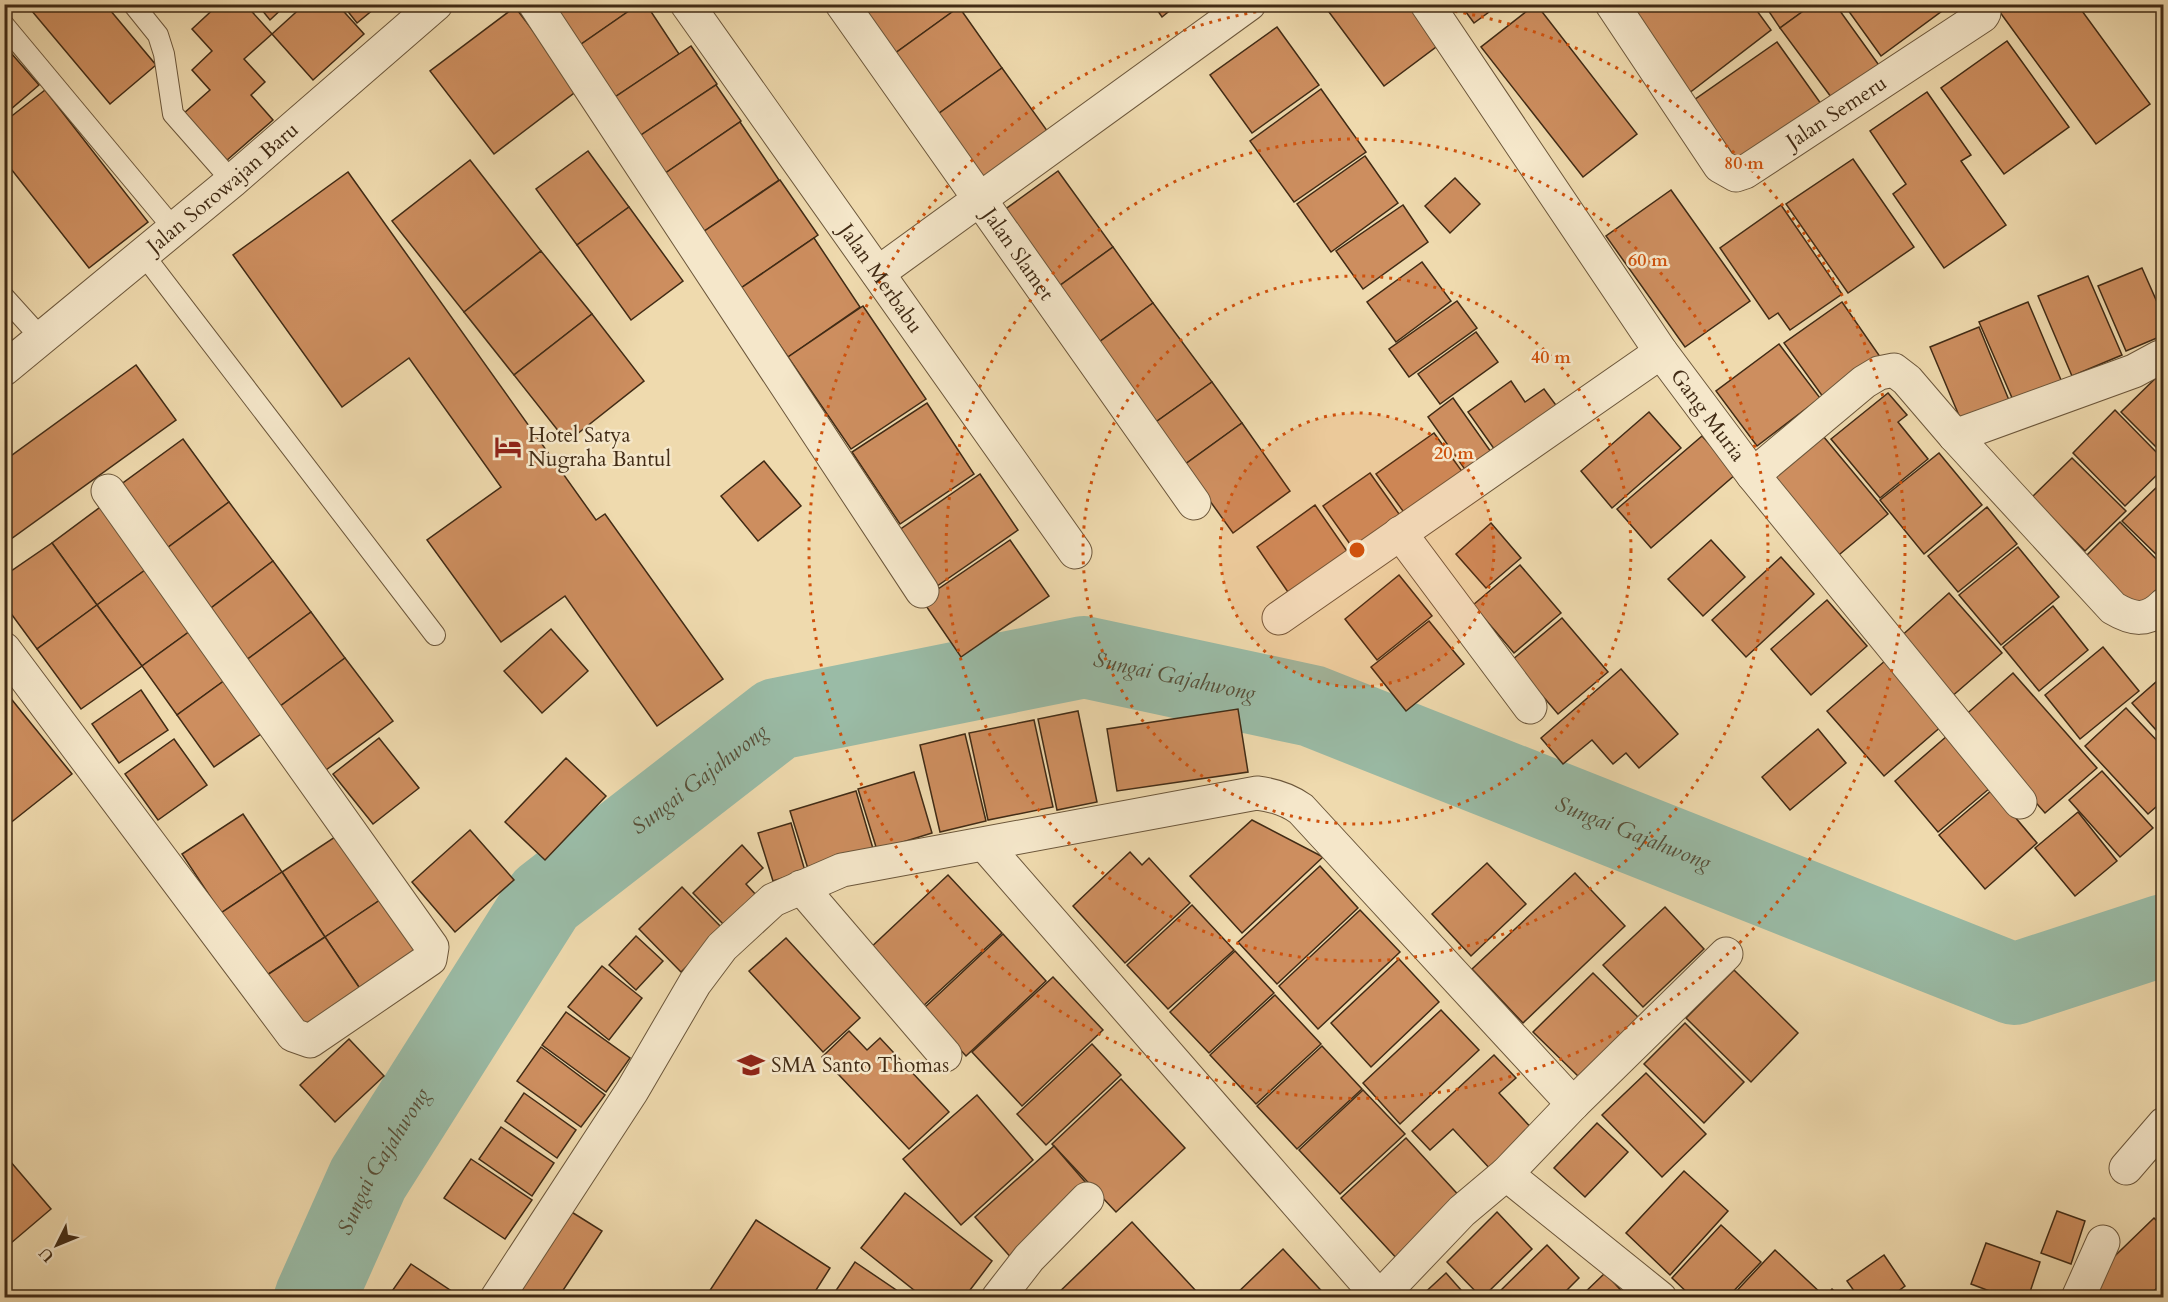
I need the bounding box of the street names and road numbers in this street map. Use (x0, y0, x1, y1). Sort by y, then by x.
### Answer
street label: Jalan Semeru (1778, 68, 1892, 157)
street label: Jalan Sorowajan Baru (138, 115, 305, 262)
street label: Jalan Slamet (974, 199, 1061, 306)
street label: Jalan Merbabu (831, 215, 930, 339)
street label: Gang Muria (1664, 363, 1752, 467)

